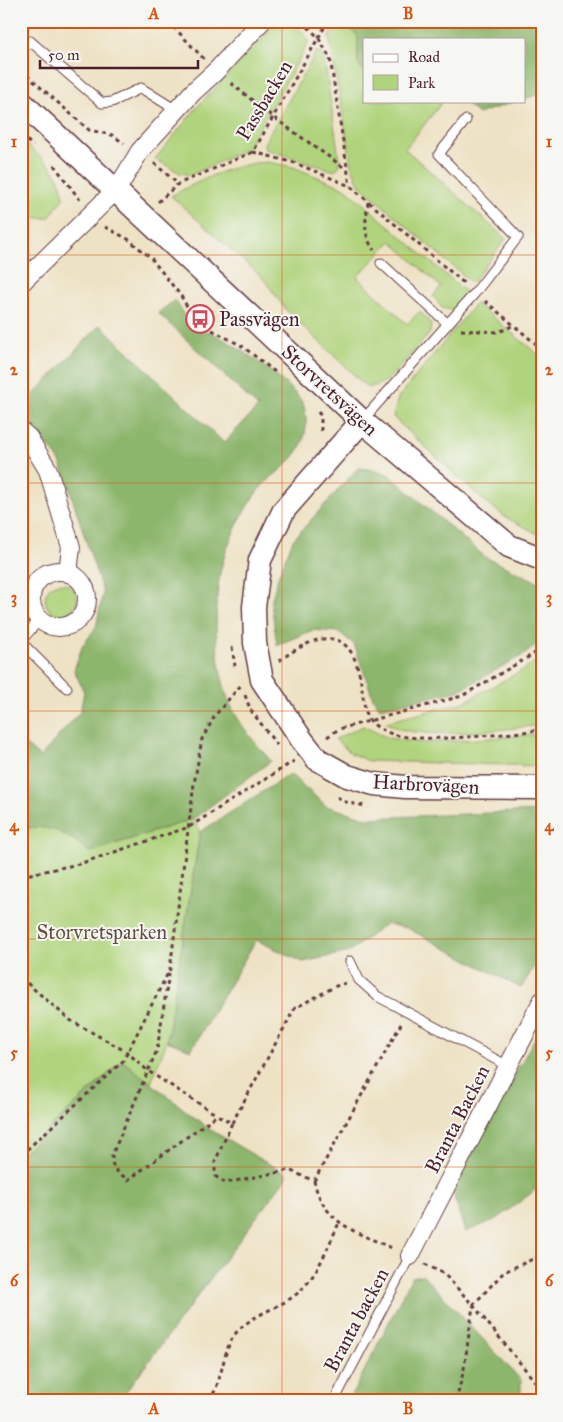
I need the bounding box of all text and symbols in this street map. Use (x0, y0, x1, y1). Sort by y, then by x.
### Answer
text: A (148, 4, 160, 23)
text: B (403, 4, 413, 23)
scale bar (40, 38, 198, 70)
legend (363, 38, 526, 102)
text: 50 m (48, 46, 80, 64)
text: Road (408, 48, 440, 66)
street label: Passbacken (231, 56, 297, 144)
text: Park (408, 74, 435, 92)
text: 1 (11, 132, 18, 151)
text: 1 (546, 132, 553, 151)
bus stop icon: Passvägen (185, 304, 215, 334)
place label: Passvägen (219, 307, 300, 332)
street label: Storvretsvägen (276, 339, 383, 441)
text: 2 (10, 360, 19, 379)
text: 2 (545, 360, 554, 379)
text: 3 (11, 588, 17, 608)
text: 3 (546, 588, 552, 608)
street label: Harbrovägen (372, 769, 480, 800)
text: 4 (10, 816, 20, 836)
text: 4 (545, 816, 555, 836)
park label: Storvretsparken (37, 920, 167, 944)
text: 5 (10, 1043, 18, 1062)
text: 5 (545, 1043, 553, 1062)
street label: Branta Backen (420, 1061, 495, 1177)
street label: Branta backen (319, 1264, 394, 1376)
text: 6 (10, 1271, 19, 1290)
text: 6 (545, 1271, 554, 1290)
text: A (148, 1399, 160, 1418)
text: B (403, 1399, 413, 1418)

